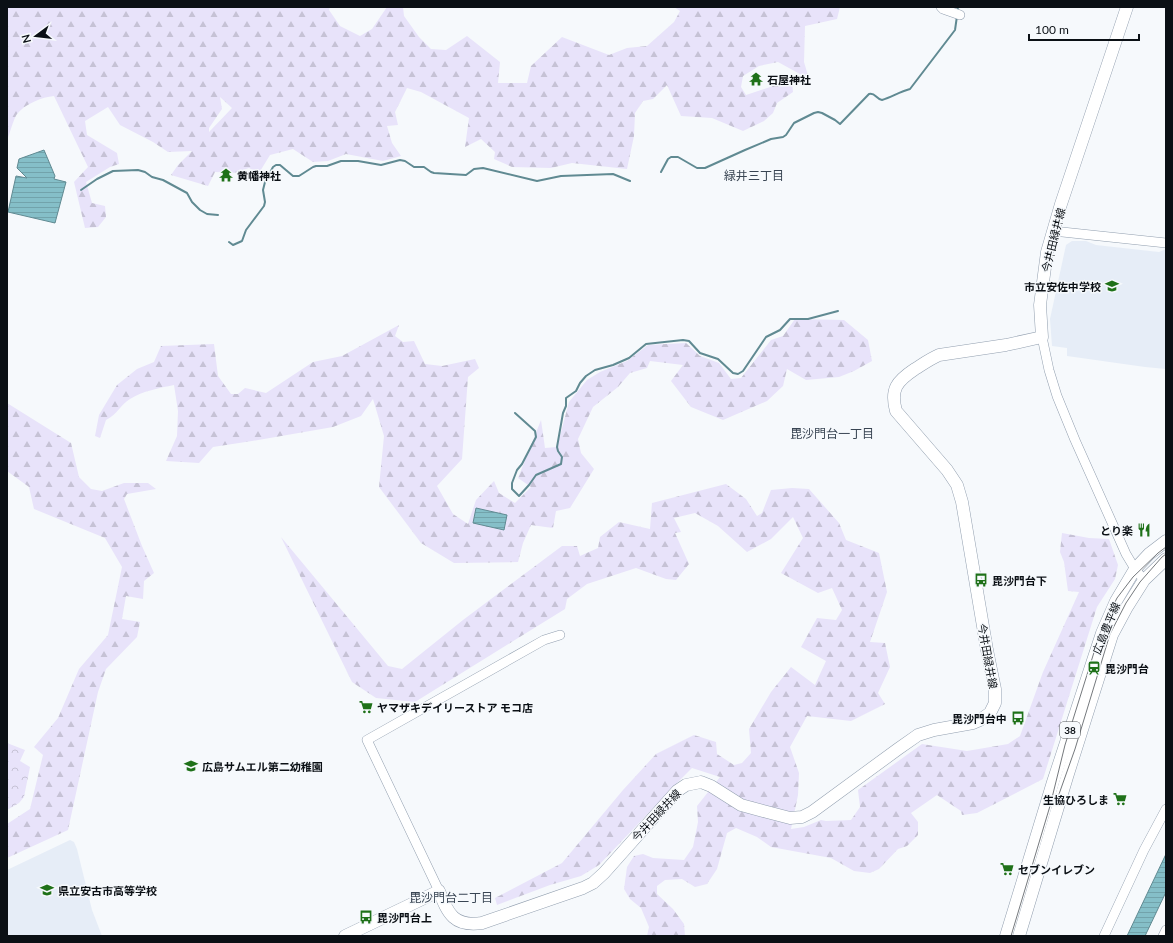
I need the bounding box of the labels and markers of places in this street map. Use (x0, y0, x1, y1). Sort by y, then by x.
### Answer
temple icon: 石屋神社 (748, 71, 764, 87)
place label: 石屋神社 (767, 73, 811, 86)
temple icon: 黄幡神社 (218, 167, 234, 183)
place label: 黄幡神社 (237, 169, 281, 182)
school or university icon: 市立安佐中学校 (1104, 278, 1120, 294)
place label: 市立安佐中学校 (1024, 280, 1101, 293)
restaurant icon: とり楽 (1136, 522, 1152, 538)
place label: とり楽 (1100, 524, 1133, 537)
bus stop icon: 毘沙門台下 (973, 572, 989, 588)
place label: 毘沙門台下 (992, 574, 1047, 587)
station icon: 毘沙門台 (1086, 660, 1102, 676)
place label: 毘沙門台 (1105, 662, 1149, 675)
supermarket icon: ヤマザキデイリーストア モコ店 (358, 699, 374, 715)
place label: ヤマザキデイリーストア モコ店 (377, 701, 533, 714)
bus stop icon: 毘沙門台中 (1010, 710, 1026, 726)
place label: 毘沙門台中 (952, 712, 1007, 725)
school or university icon: 広島サムエル第二幼稚園 (183, 758, 199, 774)
place label: 広島サムエル第二幼稚園 (202, 760, 323, 773)
supermarket icon: 生協ひろしま (1112, 791, 1128, 807)
place label: 生協ひろしま (1043, 793, 1109, 806)
supermarket icon: セブンイレブン (999, 861, 1015, 877)
place label: セブンイレブン (1018, 863, 1095, 876)
school or university icon: 県立安古市高等学校 (39, 882, 55, 898)
place label: 県立安古市高等学校 (58, 884, 157, 897)
bus stop icon: 毘沙門台上 (358, 909, 374, 925)
place label: 毘沙門台上 (377, 911, 432, 924)

